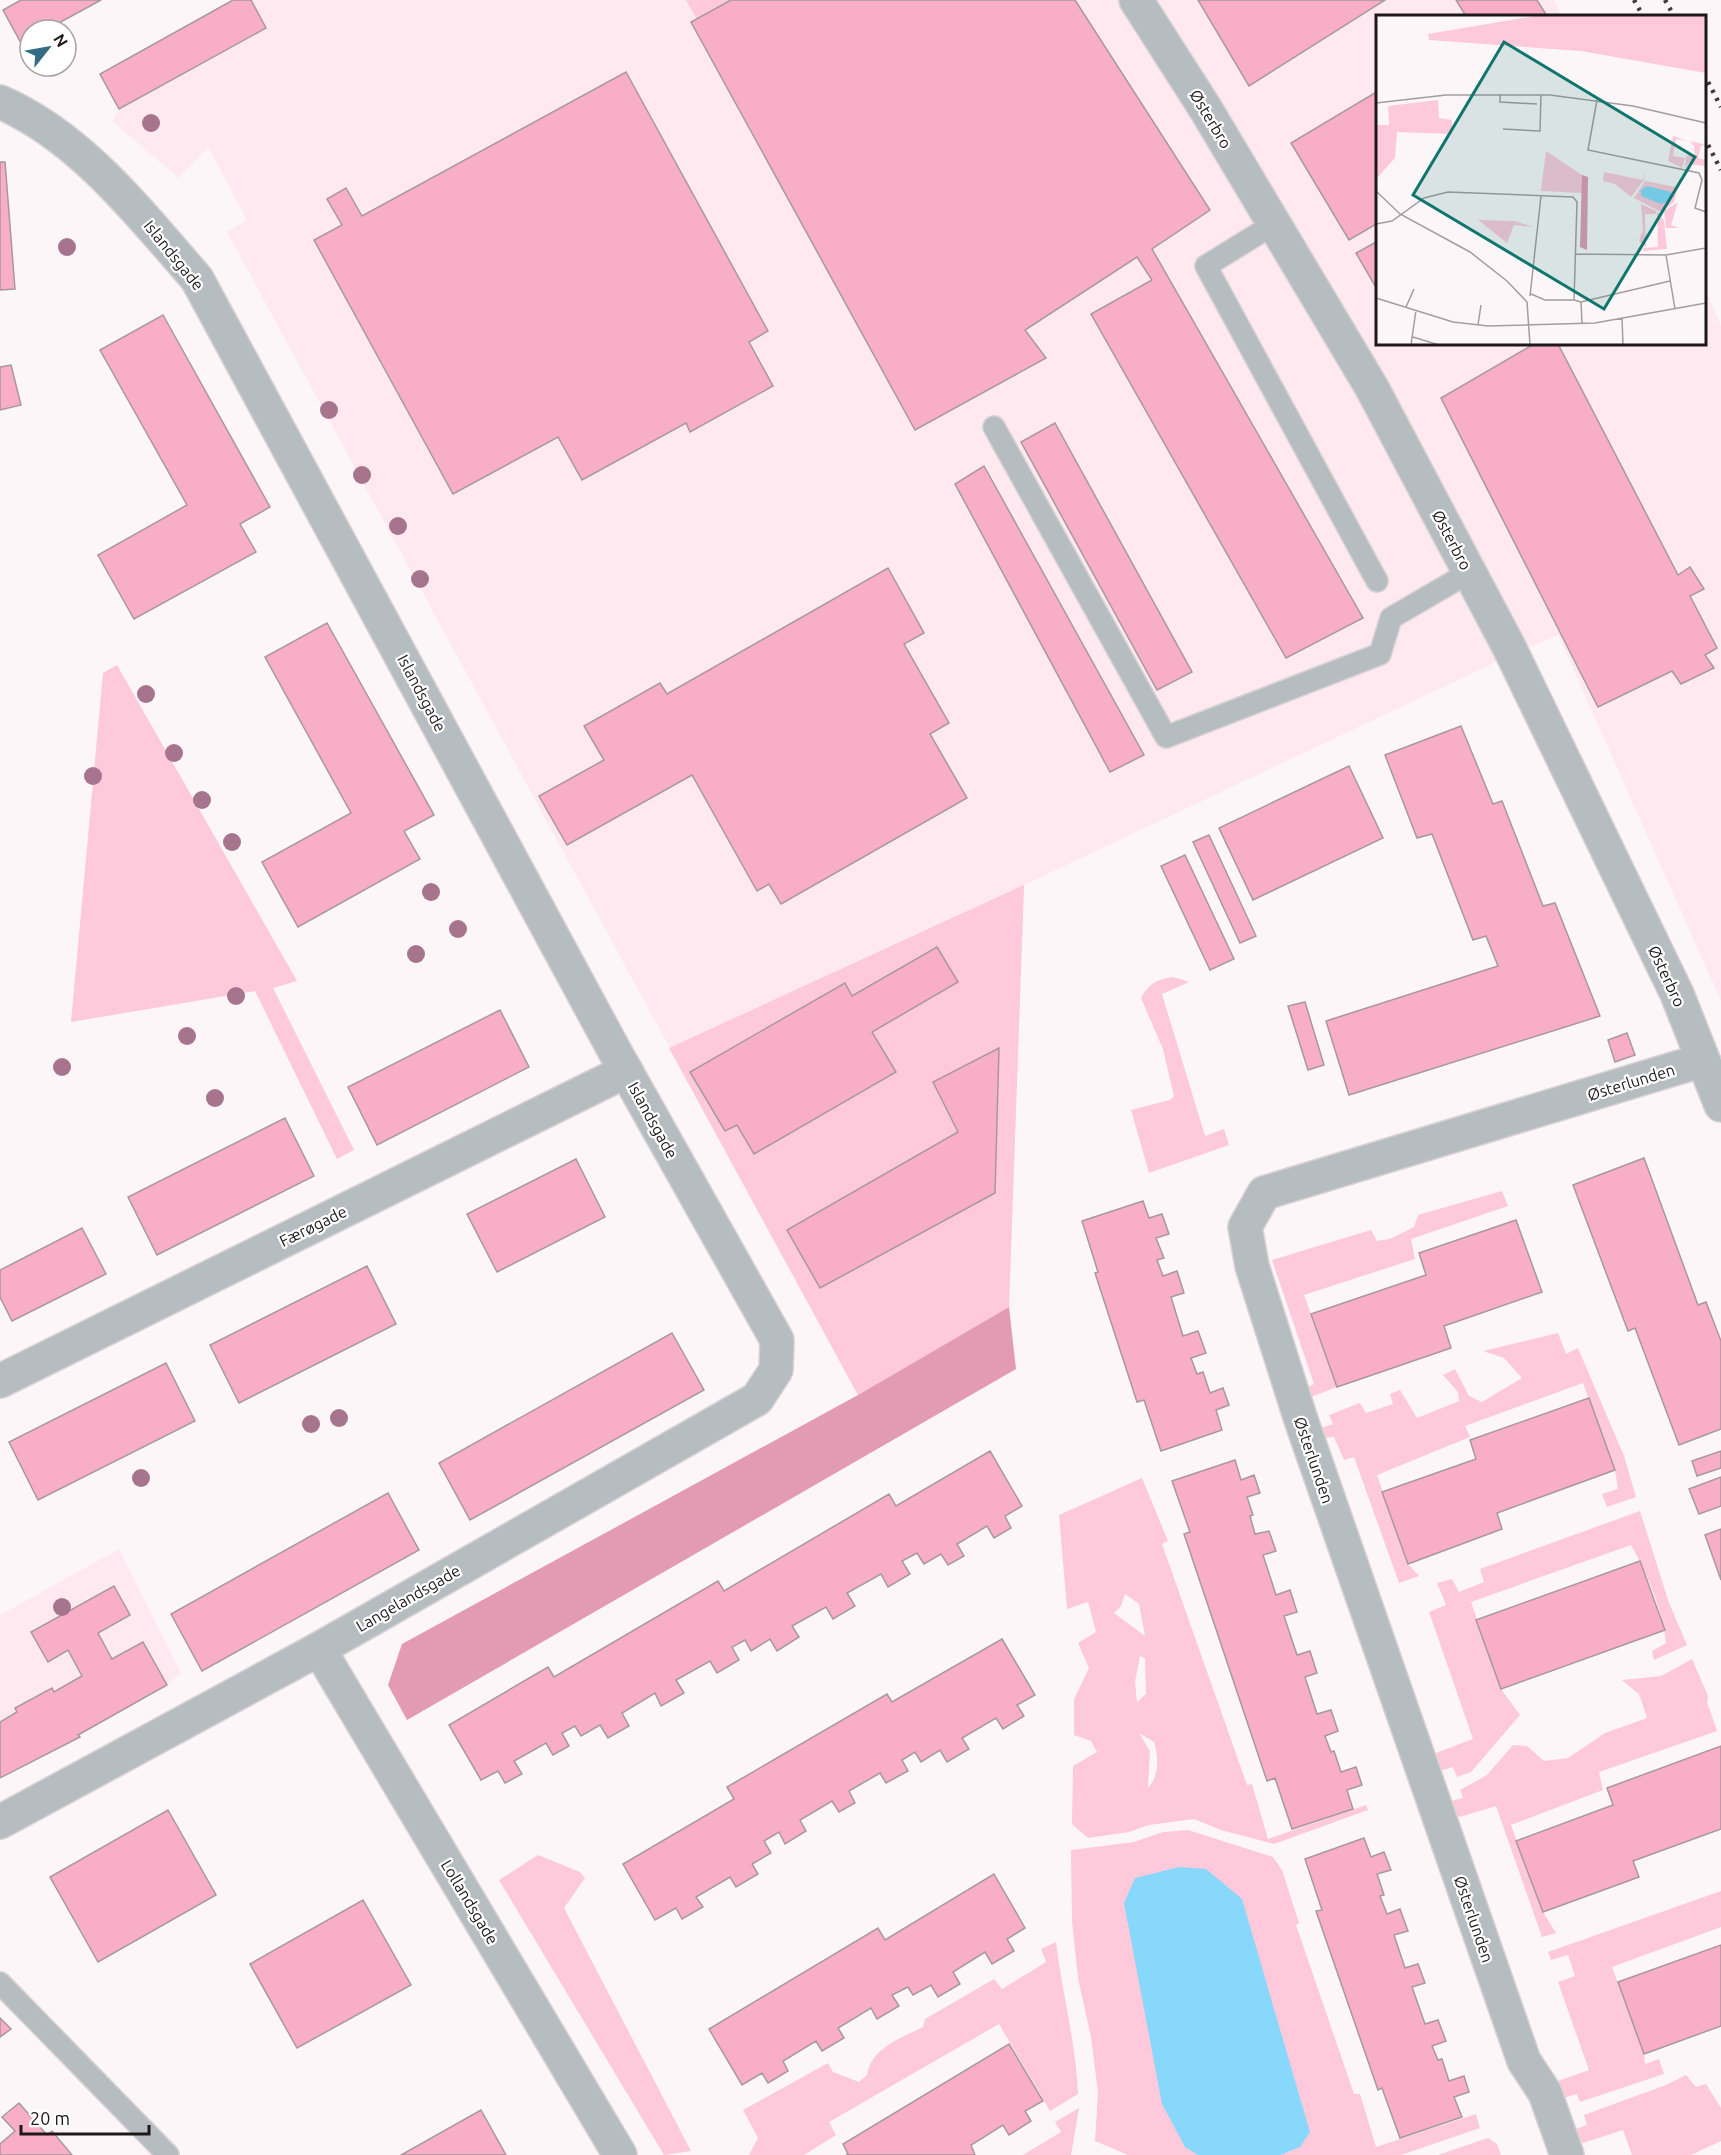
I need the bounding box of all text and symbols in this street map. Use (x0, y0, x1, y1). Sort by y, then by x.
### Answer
inset map (1376, 15, 1706, 345)
north arrow (18, 18, 78, 78)
text: N (50, 31, 72, 50)
street label: Østerbro (1186, 86, 1236, 152)
street label: Islandsgade (140, 216, 208, 294)
street label: Østerbro (1429, 507, 1475, 573)
street label: Islandsgade (394, 651, 450, 735)
street label: Østerbro (1645, 943, 1689, 1009)
street label: Østerlunden (1585, 1060, 1677, 1104)
street label: Islandsgade (625, 1079, 681, 1161)
street label: Færøgade (276, 1202, 350, 1250)
street label: Østerlunden (1291, 1414, 1337, 1506)
street label: Langelandsgade (353, 1561, 463, 1635)
street label: Lollandsgade (438, 1857, 502, 1947)
street label: Østerlunden (1451, 1873, 1497, 1965)
scale bar (21, 2098, 148, 2136)
text: 20 m (30, 2108, 70, 2128)

